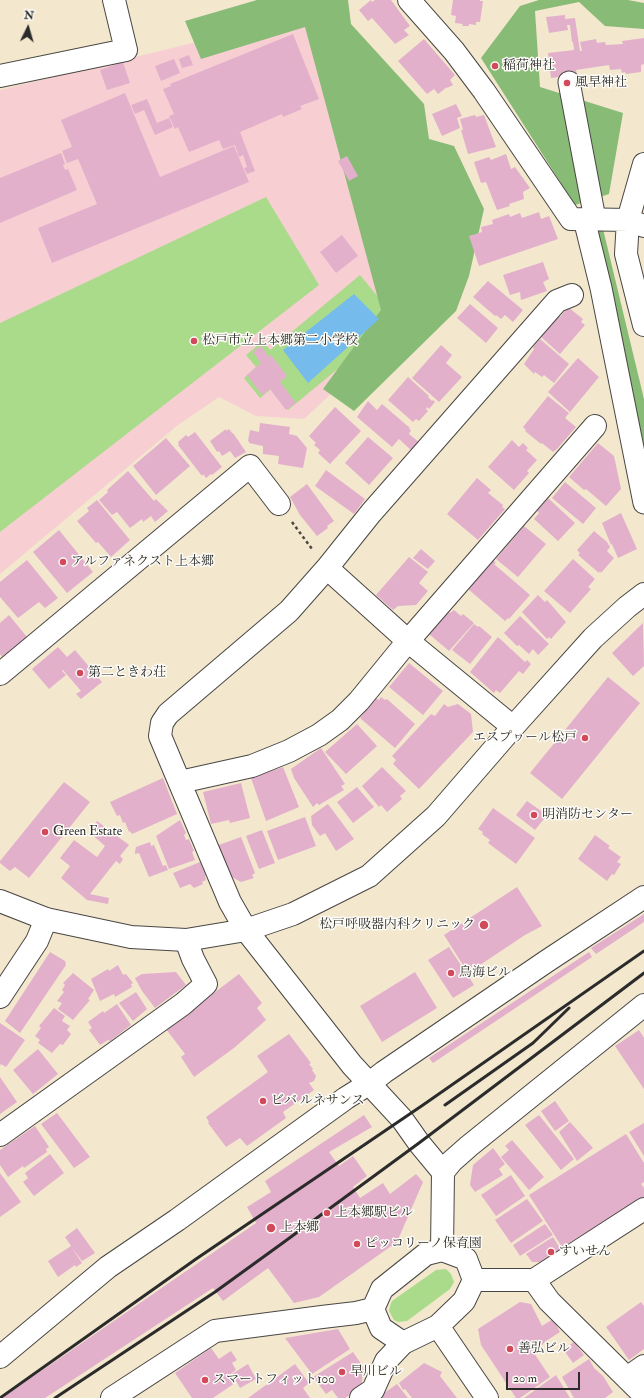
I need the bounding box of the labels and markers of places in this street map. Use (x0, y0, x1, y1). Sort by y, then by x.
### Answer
place label: 稲荷神社 (503, 58, 555, 74)
marker: 稲荷神社 (490, 61, 500, 71)
place label: 風早神社 (575, 75, 627, 91)
marker: 風早神社 (562, 78, 572, 88)
place label: 松戸市立上本郷第二小学校 (202, 333, 358, 349)
marker: 松戸市立上本郷第二小学校 (189, 336, 199, 346)
place label: アルファネクスト上本郷 (71, 554, 214, 570)
marker: アルファネクスト上本郷 (58, 557, 68, 567)
place label: 第二ときわ荘 (88, 665, 166, 681)
marker: 第二ときわ荘 (75, 668, 85, 678)
place label: エスプヮール松戸 (473, 730, 577, 746)
marker: エスプヮール松戸 (580, 733, 590, 743)
place label: 明消防センター (542, 807, 633, 823)
marker: 明消防センター (529, 810, 539, 820)
place label: Green Estate (53, 824, 122, 840)
marker: Green Estate (40, 827, 50, 837)
place label: 松戸呼吸器内科クリニック (319, 917, 475, 933)
marker: 松戸呼吸器内科クリニック (478, 919, 490, 931)
place label: 鳥海ビル (459, 965, 511, 981)
marker: 鳥海ビル (446, 968, 456, 978)
place label: ビバ ルネサンス (271, 1093, 365, 1109)
marker: ビバ ルネサンス (258, 1096, 268, 1106)
place label: 上本郷駅ビル (335, 1205, 413, 1221)
marker: 上本郷駅ビル (322, 1208, 332, 1218)
place label: 上本郷 (280, 1220, 319, 1236)
marker: 上本郷 (265, 1222, 277, 1234)
place label: ピッコリーノ保育園 (365, 1236, 482, 1252)
marker: ピッコリーノ保育園 (352, 1239, 362, 1249)
place label: すいせん (559, 1244, 611, 1260)
marker: すいせん (546, 1247, 556, 1257)
place label: 善弘ビル (518, 1341, 570, 1357)
marker: 善弘ビル (505, 1344, 515, 1354)
place label: 早川ビル (350, 1364, 402, 1380)
marker: 早川ビル (337, 1367, 347, 1377)
place label: スマートフィット100 (213, 1372, 335, 1388)
marker: スマートフィット100 (200, 1375, 210, 1385)

